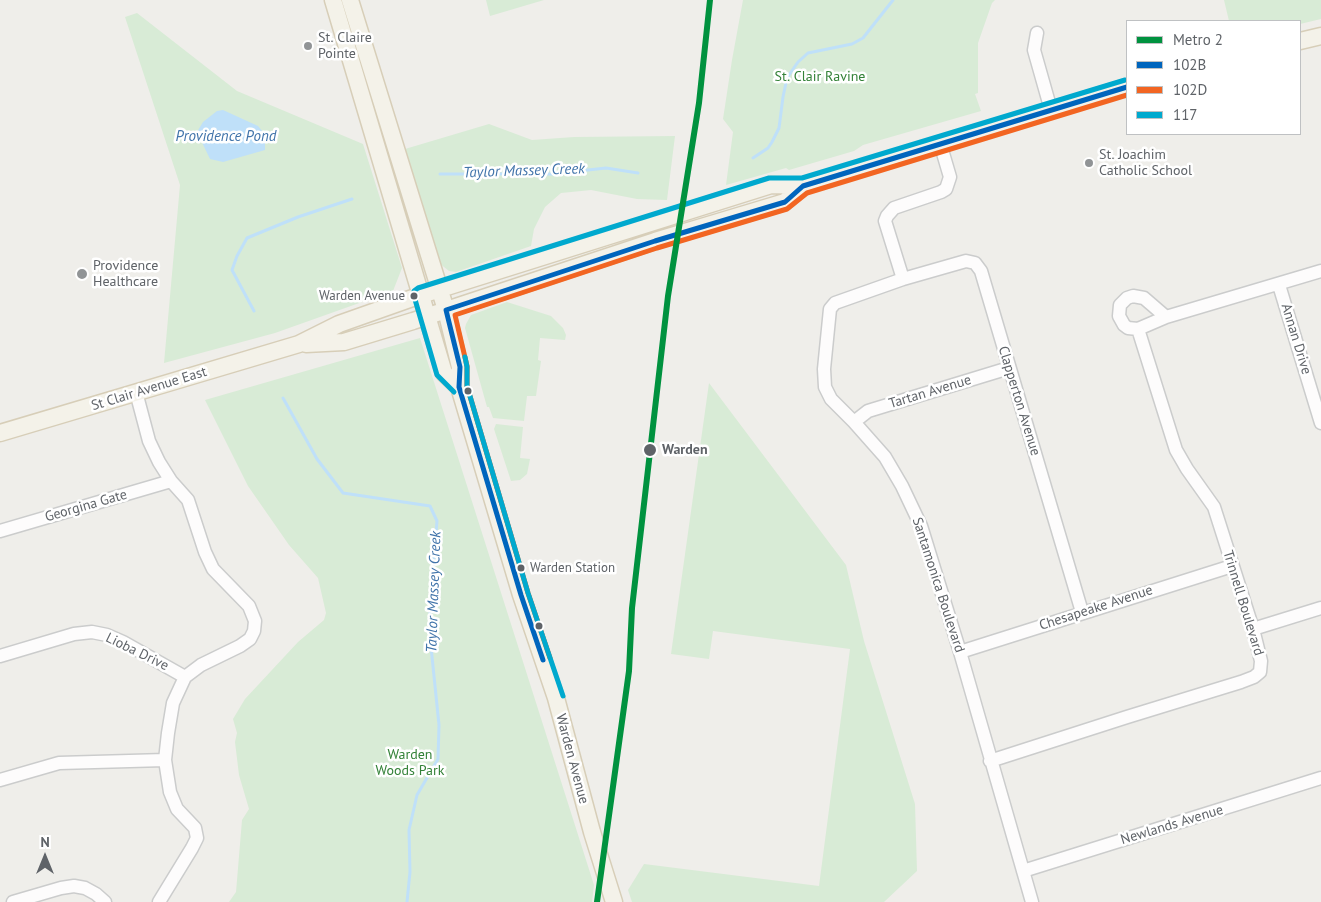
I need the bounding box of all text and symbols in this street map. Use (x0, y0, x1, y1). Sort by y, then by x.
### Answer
legend (1126, 20, 1301, 135)
place label: St. Claire Pointe (318, 30, 372, 62)
text: Metro 2 (1173, 30, 1223, 49)
marker: St. Claire Pointe (302, 40, 314, 52)
text: 102B (1173, 55, 1206, 74)
park label: St. Clair Ravine (775, 69, 865, 85)
text: 102D (1173, 80, 1207, 99)
text: 117 (1173, 105, 1198, 124)
water label: Providence Pond (176, 128, 276, 146)
place label: St. Joachim Catholic School (1099, 147, 1192, 180)
marker: St. Joachim Catholic School (1083, 157, 1095, 169)
water label: Taylor Massey Creek (463, 160, 585, 182)
place label: Providence Healthcare (93, 258, 158, 290)
marker: Providence Healthcare (75, 267, 89, 281)
place label: Warden Avenue (319, 288, 405, 304)
marker: Warden Avenue (409, 291, 419, 301)
street label: Annan Drive (1277, 302, 1315, 376)
street label: Clapperton Avenue (994, 344, 1044, 458)
street label: St Clair Avenue East (89, 363, 209, 415)
street label: Tartan Avenue (887, 372, 973, 412)
unlabelled marker (463, 386, 473, 396)
marker: Warden (642, 442, 658, 458)
place label: Warden (662, 442, 708, 458)
street label: Georgina Gate (43, 486, 129, 526)
street label: Santamonica Boulevard (908, 515, 968, 655)
water label: Taylor Massey Creek (423, 531, 445, 653)
street label: Trinnell Boulevard (1219, 548, 1267, 658)
place label: Warden Station (530, 560, 615, 576)
marker: Warden Station (516, 563, 526, 573)
street label: Chesapeake Avenue (1037, 582, 1155, 634)
unlabelled marker (534, 621, 544, 631)
street label: Lioba Drive (103, 630, 171, 674)
street label: Warden Avenue (552, 712, 592, 806)
park label: Warden Woods Park (376, 747, 444, 780)
street label: Newlands Avenue (1119, 801, 1225, 849)
north arrow (20, 832, 70, 882)
text: N (40, 833, 50, 851)

